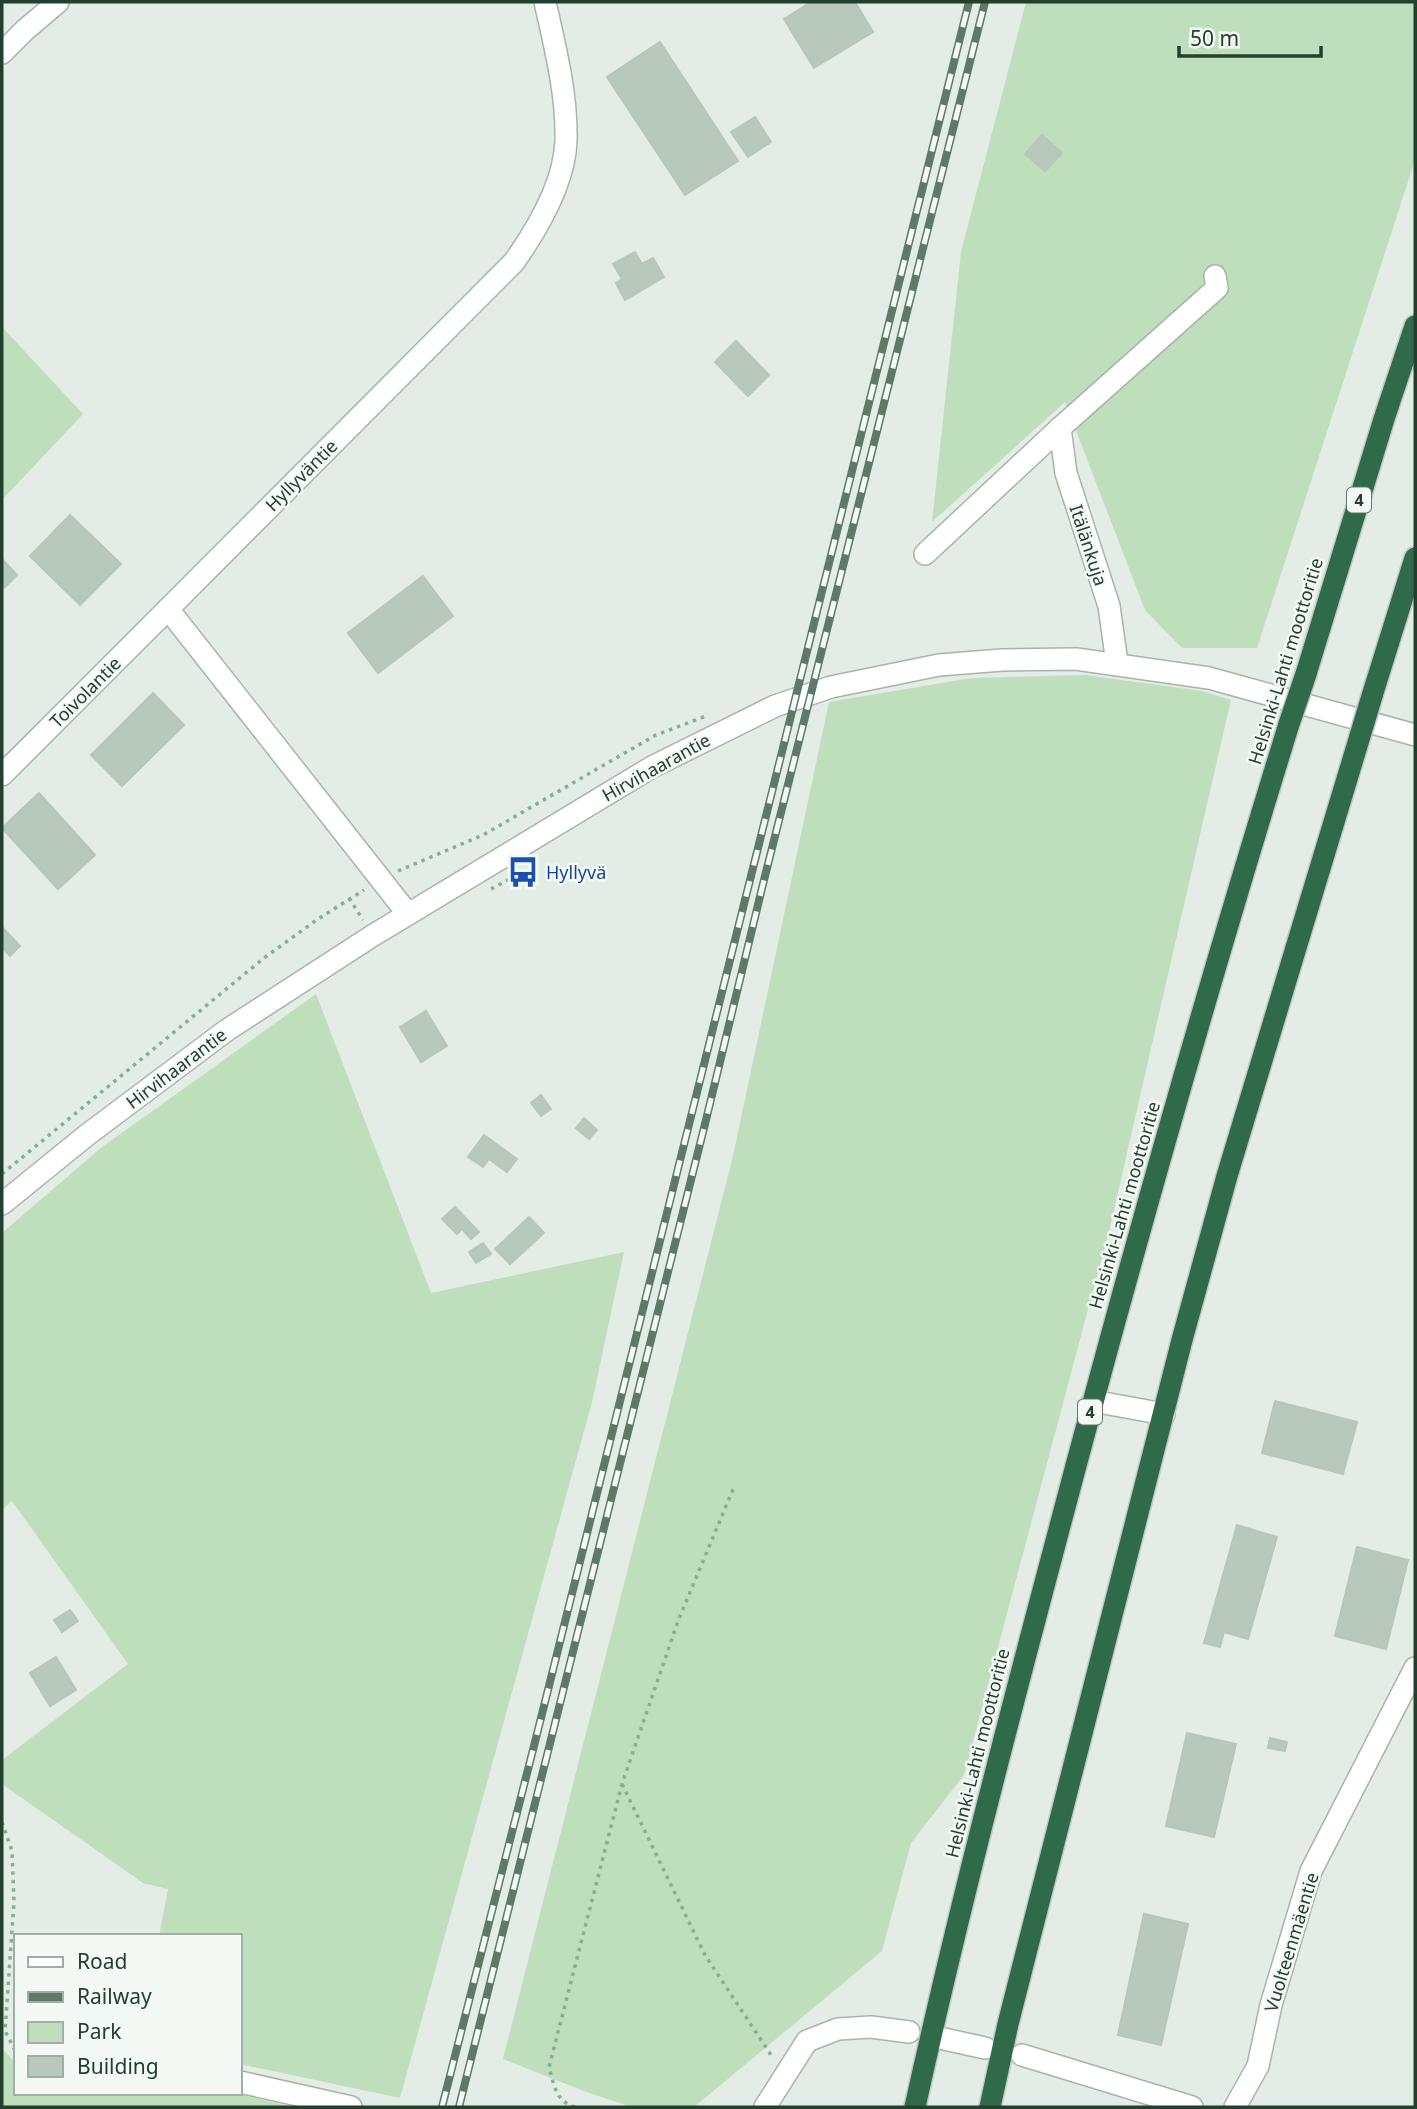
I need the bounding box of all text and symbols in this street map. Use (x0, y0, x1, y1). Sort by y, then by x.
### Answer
scale bar (1179, 14, 1321, 58)
text: 50 m (1190, 24, 1239, 52)
street label: Hyllyväntie (260, 434, 342, 516)
road number: 4 (1347, 488, 1371, 512)
street label: Itälänkuja (1065, 501, 1113, 589)
street label: Helsinki-Lahti moottoritie (1242, 555, 1328, 767)
street label: Toivolantie (44, 651, 126, 733)
street label: Hirvihaarantie (598, 727, 714, 807)
bus stop icon: Hyllyvä (506, 855, 540, 889)
place label: Hyllyvä (546, 860, 606, 884)
street label: Hirvihaarantie (121, 1022, 231, 1114)
street label: Helsinki-Lahti moottoritie (1083, 1098, 1165, 1312)
road number: 4 (1078, 1400, 1102, 1424)
street label: Helsinki-Lahti moottoritie (939, 1646, 1015, 1860)
street label: Vuolteenmäentie (1258, 1869, 1324, 2015)
legend (14, 1934, 242, 2095)
text: Road (77, 1947, 127, 1975)
text: Railway (77, 1982, 152, 2010)
text: Park (77, 2017, 122, 2045)
text: Building (77, 2052, 159, 2080)

